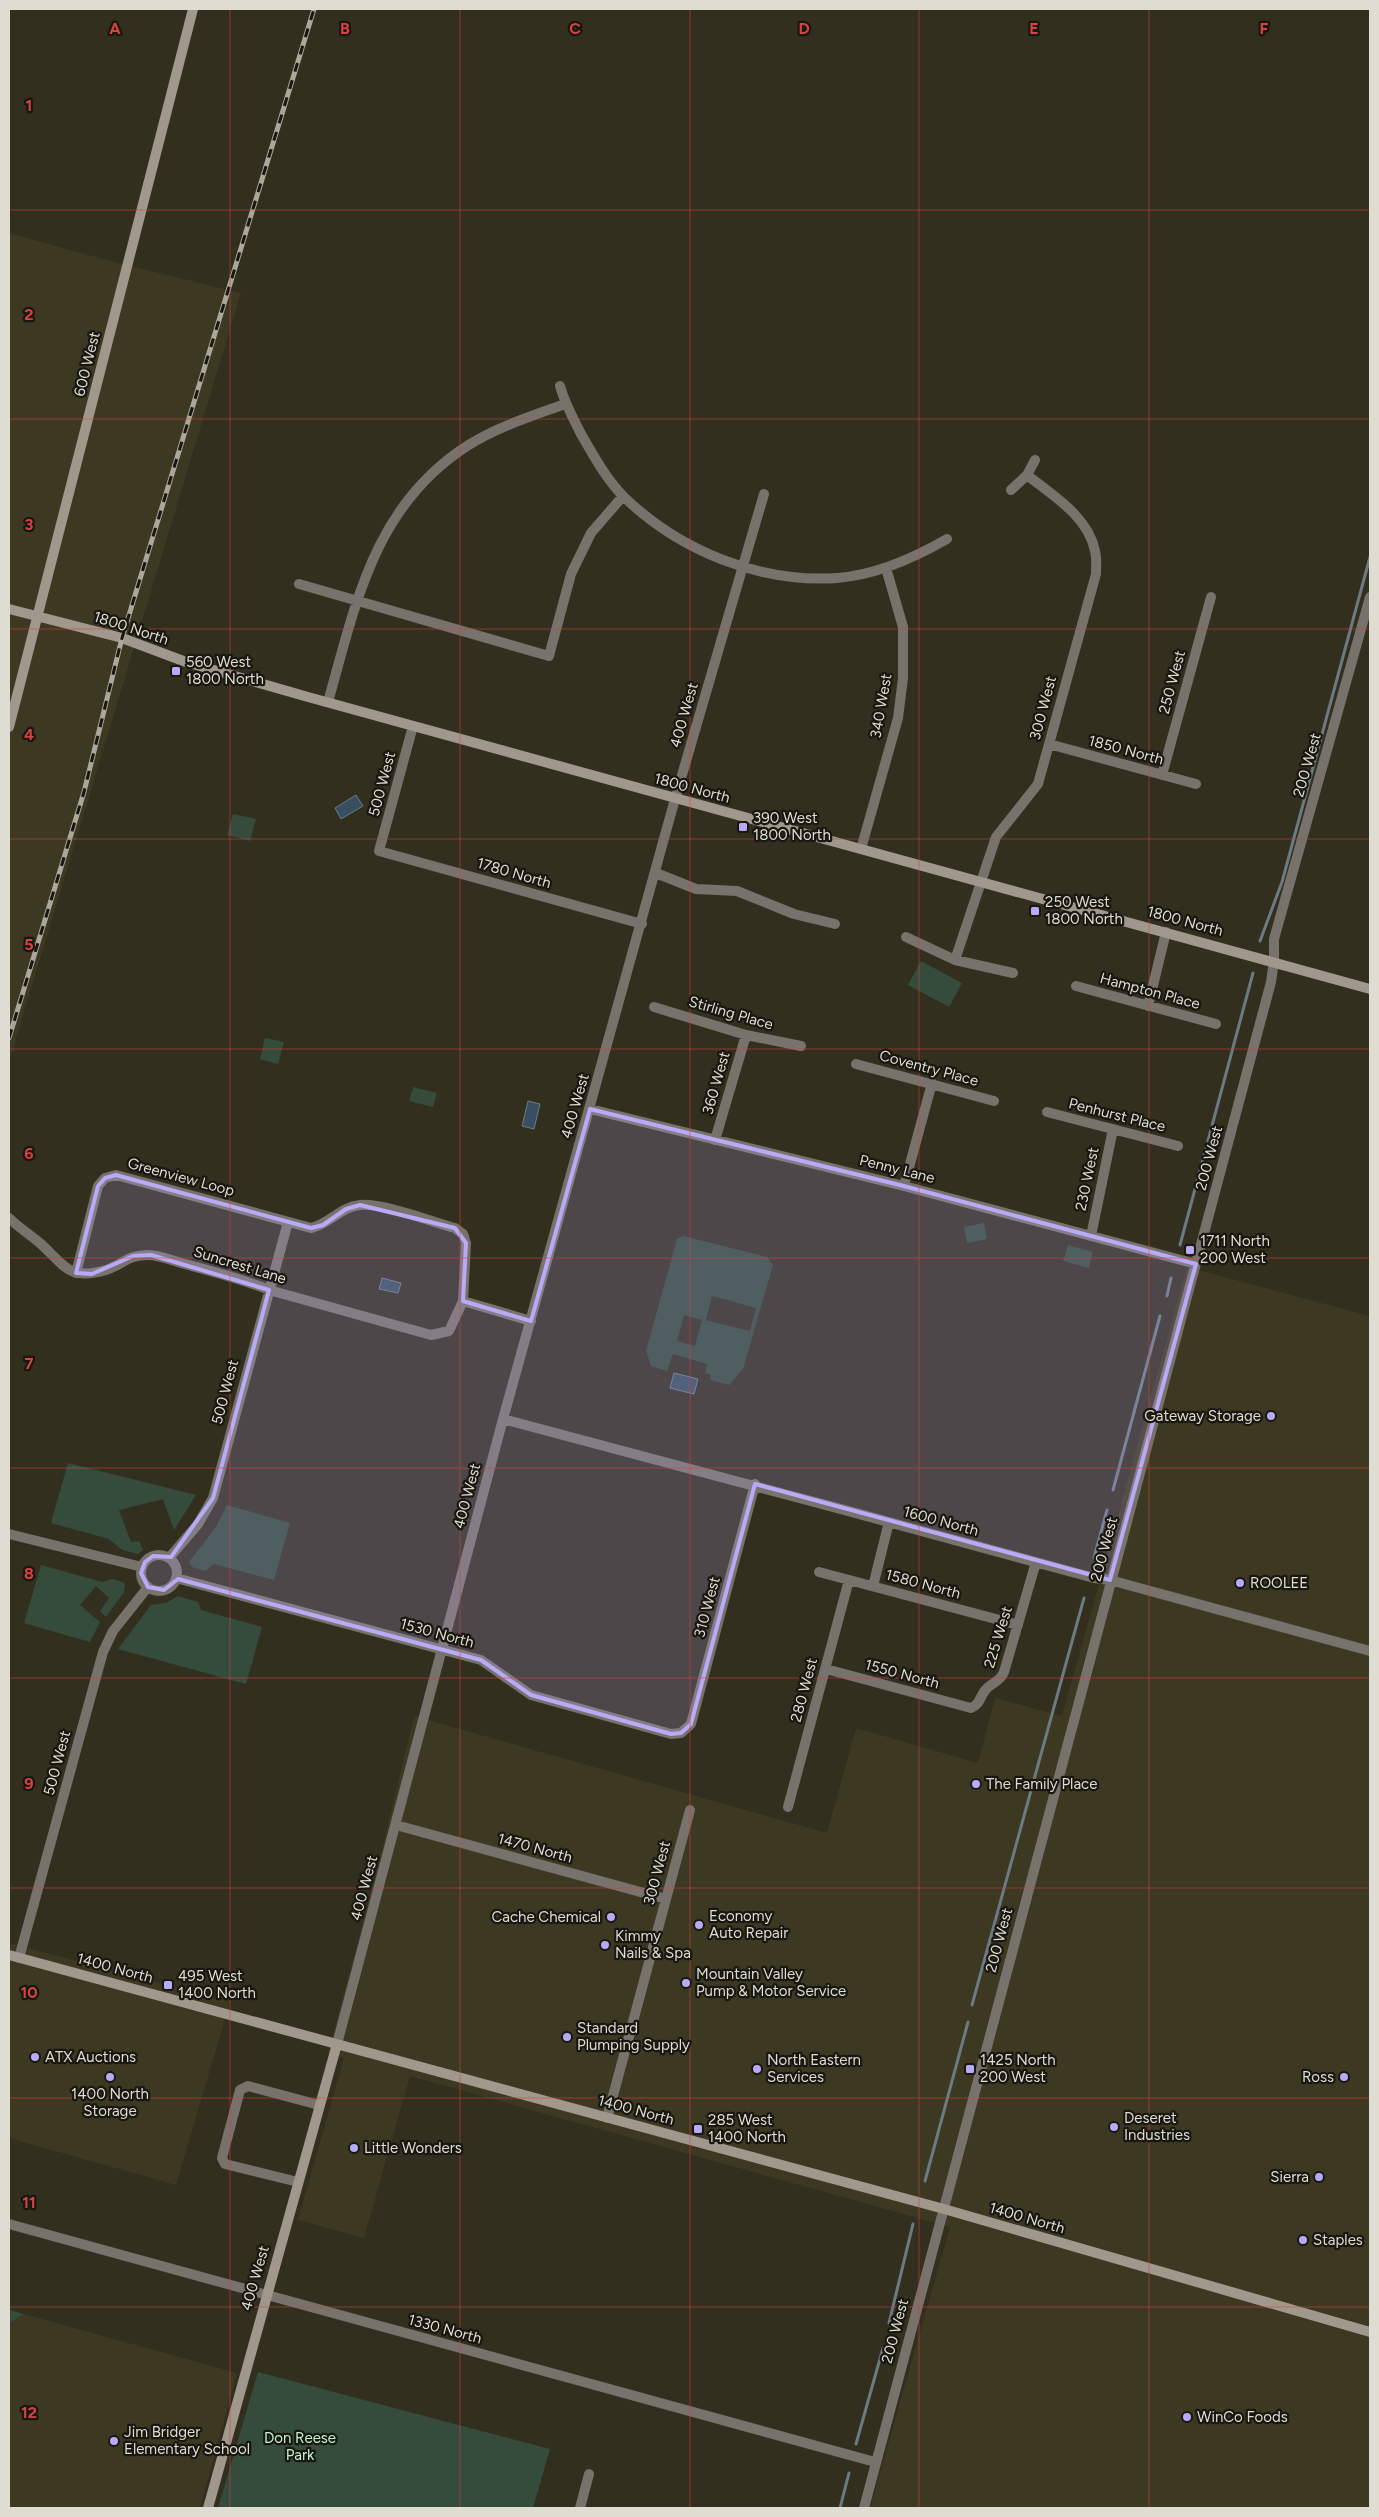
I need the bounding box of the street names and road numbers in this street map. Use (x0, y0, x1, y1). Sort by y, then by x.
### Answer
street label: 600 West (70, 329, 104, 398)
street label: 1800 North (91, 607, 171, 649)
street label: 250 West (1155, 648, 1189, 716)
street label: 340 West (866, 672, 896, 740)
street label: 300 West (1026, 674, 1060, 742)
street label: 400 West (666, 680, 702, 750)
street label: 1850 North (1087, 731, 1165, 769)
street label: 200 West (1289, 731, 1325, 799)
street label: 500 West (365, 749, 399, 818)
street label: 1800 North (652, 769, 732, 807)
street label: 1780 North (475, 854, 553, 892)
street label: 1800 North (1145, 902, 1225, 940)
street label: Hampton Place (1098, 969, 1202, 1013)
street label: Stirling Place (687, 992, 775, 1034)
street label: Coventry Place (878, 1046, 980, 1090)
street label: 360 West (698, 1049, 734, 1117)
street label: 400 West (557, 1071, 593, 1141)
street label: Penhurst Place (1067, 1094, 1167, 1136)
street label: 200 West (1192, 1123, 1226, 1192)
street label: 230 West (1071, 1145, 1103, 1212)
street label: Penny Lane (857, 1151, 937, 1187)
street label: Greenview Loop (126, 1154, 237, 1200)
street label: Suncrest Lane (192, 1242, 288, 1288)
street label: 500 West (208, 1357, 242, 1426)
street label: 400 West (450, 1461, 484, 1531)
street label: 1600 North (901, 1502, 981, 1540)
street label: 200 West (1087, 1514, 1121, 1583)
street label: 1580 North (884, 1565, 962, 1603)
street label: 310 West (690, 1574, 724, 1639)
street label: 225 West (980, 1604, 1016, 1670)
street label: 1530 North (398, 1615, 476, 1651)
street label: 1550 North (863, 1655, 941, 1693)
street label: 280 West (787, 1656, 821, 1724)
street label: 500 West (40, 1728, 74, 1797)
street label: 1470 North (496, 1829, 574, 1867)
street label: 300 West (640, 1839, 674, 1907)
street label: 400 West (347, 1853, 381, 1923)
street label: 200 West (982, 1905, 1016, 1974)
street label: 1400 North (75, 1949, 155, 1987)
street label: 1400 North (596, 2091, 676, 2129)
street label: 1400 North (987, 2199, 1067, 2237)
street label: 400 West (237, 2243, 273, 2313)
street label: 200 West (878, 2296, 912, 2365)
street label: 1330 North (406, 2311, 484, 2347)

